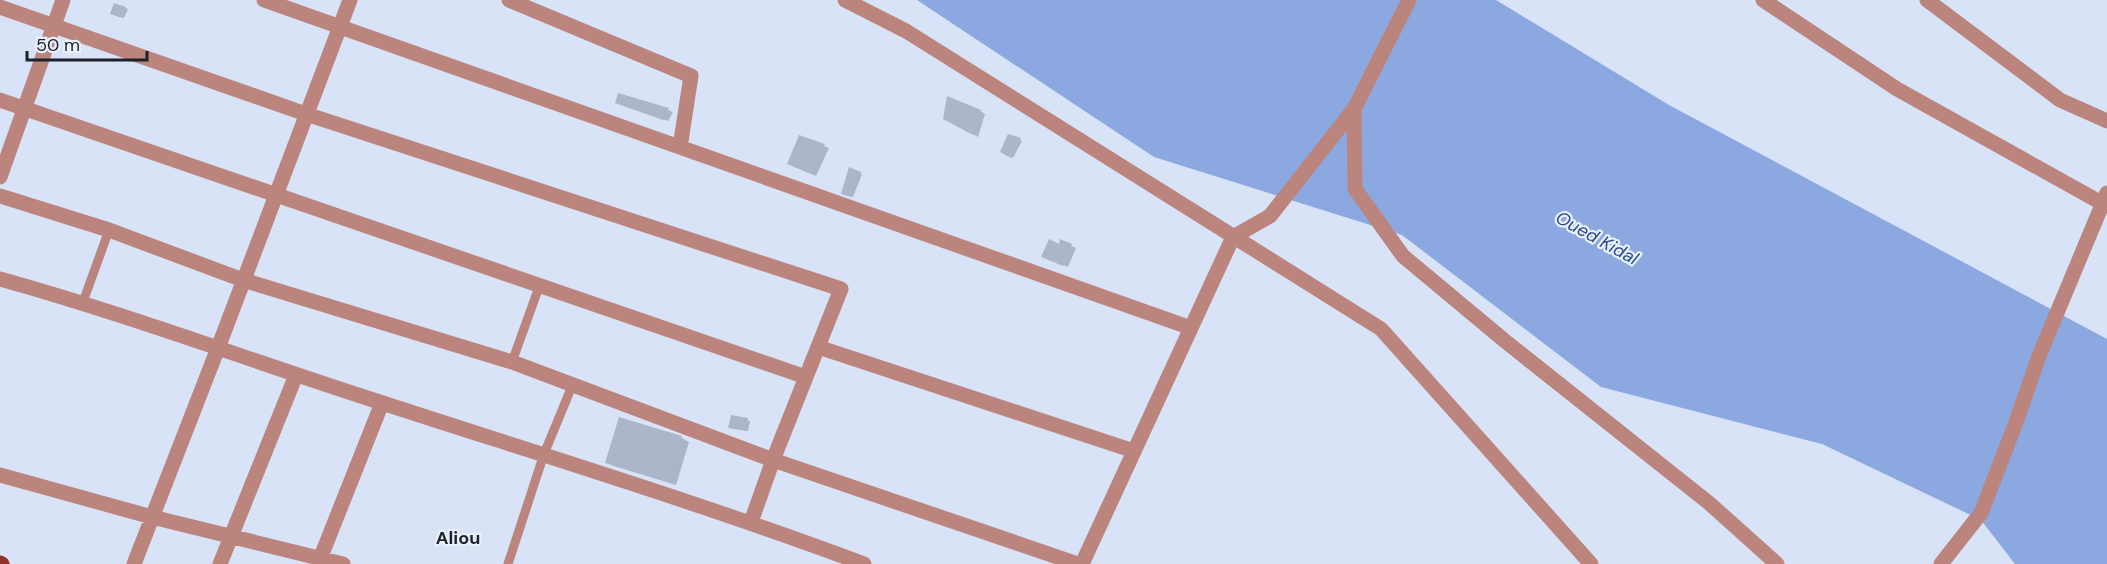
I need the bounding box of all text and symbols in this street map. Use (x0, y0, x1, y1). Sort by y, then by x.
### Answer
scale bar (27, 24, 147, 62)
text: 50 m (36, 33, 80, 57)
water label: Oued Kidal (1551, 205, 1643, 271)
district label: Aliou (436, 526, 480, 550)

